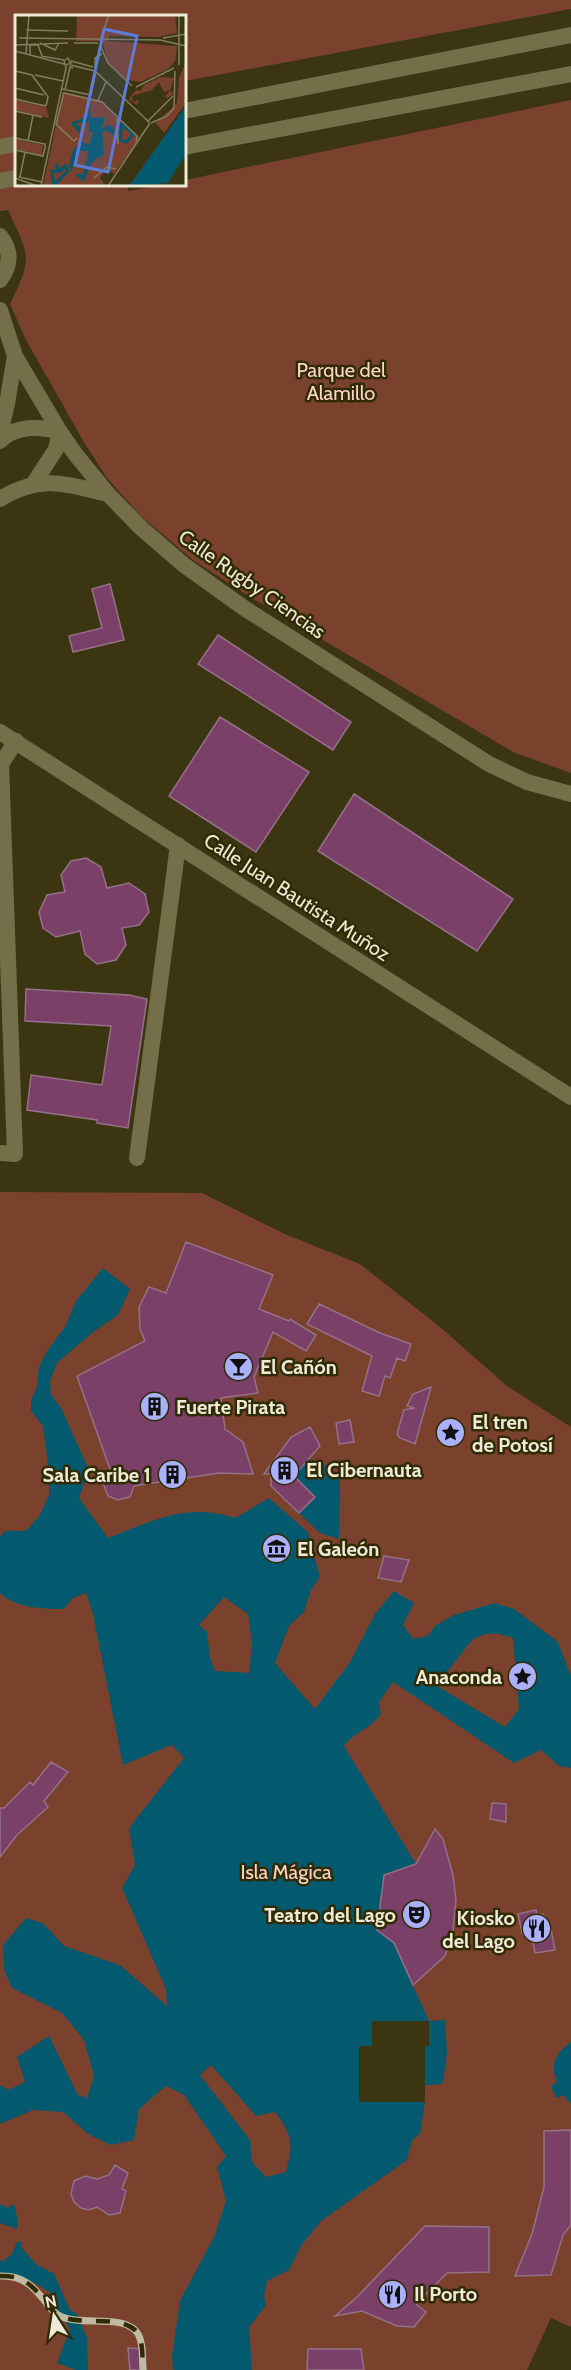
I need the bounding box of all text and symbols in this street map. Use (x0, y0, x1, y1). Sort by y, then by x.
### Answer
inset map (15, 15, 186, 186)
park label: Parque del Alamillo (296, 358, 386, 405)
street label: Calle Rugby Ciencias (174, 524, 330, 644)
street label: Calle Juan Bautista Muñoz (200, 828, 394, 966)
bar icon: El Cañón (223, 1351, 255, 1383)
place label: El Cañón (260, 1355, 337, 1379)
building icon: Fuerte Pirata (139, 1391, 171, 1423)
place label: Fuerte Pirata (176, 1395, 285, 1419)
place label: El tren de Potosí (472, 1410, 553, 1457)
place icon: El tren de Potosí (435, 1417, 467, 1449)
building icon: El Cibernauta (269, 1454, 301, 1486)
place label: El Cibernauta (306, 1458, 422, 1482)
building icon: Sala Caribe 1 (156, 1459, 188, 1491)
place label: Sala Caribe 1 (43, 1463, 151, 1487)
museum icon: El Galeón (260, 1533, 292, 1565)
place label: El Galeón (297, 1537, 379, 1561)
place icon: Anaconda (507, 1661, 539, 1693)
place label: Anaconda (416, 1665, 502, 1689)
park label: Isla Mágica (241, 1860, 332, 1884)
theatre icon: Teatro del Lago (401, 1899, 433, 1931)
place label: Teatro del Lago (264, 1903, 396, 1927)
place label: Kiosko del Lago (442, 1906, 515, 1953)
restaurant icon: Kiosko del Lago (520, 1913, 552, 1945)
restaurant icon: Il Porto (377, 2278, 409, 2310)
place label: Il Porto (414, 2282, 477, 2306)
north arrow (24, 2286, 84, 2346)
text: N (43, 2291, 58, 2312)

